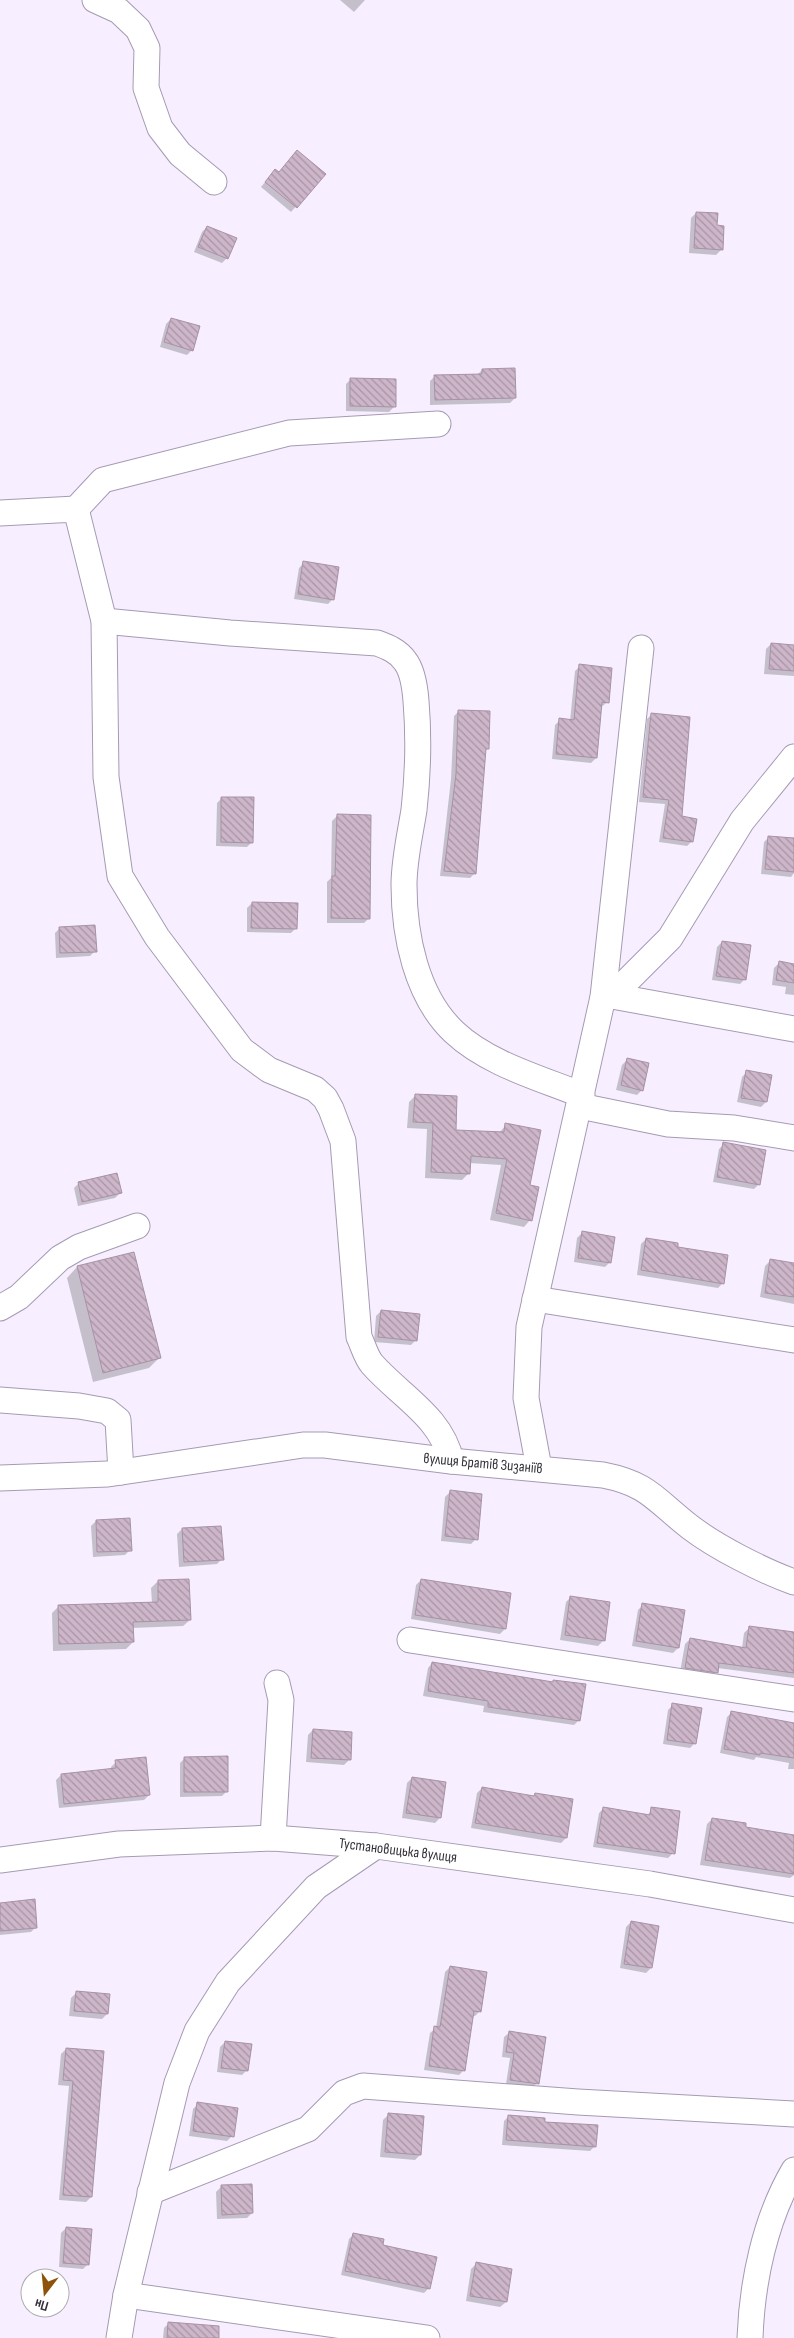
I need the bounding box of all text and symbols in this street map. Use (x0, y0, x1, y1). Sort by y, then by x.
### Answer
street label: вулиця Братів Зизаніїв (423, 1449, 543, 1478)
street label: Тустановицька вулиця (338, 1834, 458, 1867)
north arrow (20, 2268, 70, 2318)
text: Пн (33, 2295, 50, 2315)

